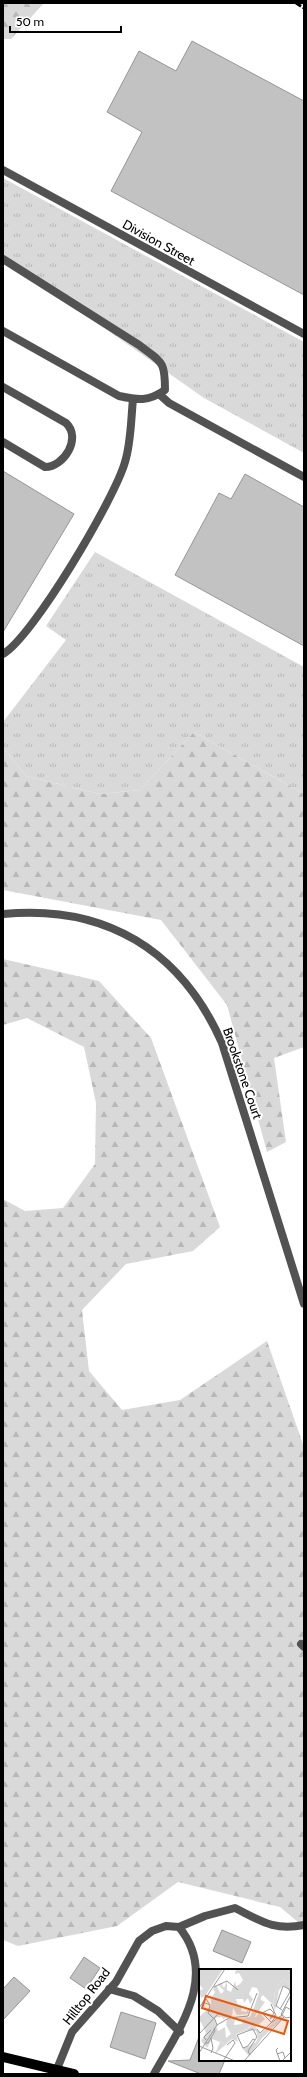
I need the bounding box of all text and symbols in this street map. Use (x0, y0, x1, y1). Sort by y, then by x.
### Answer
scale bar (10, 8, 121, 34)
text: 50 m (16, 14, 44, 29)
street label: Division Street (120, 216, 198, 269)
street label: Brookstone Court (220, 1025, 266, 1121)
street label: Hilltop Road (59, 1964, 113, 2028)
inset map (199, 1969, 291, 2061)

